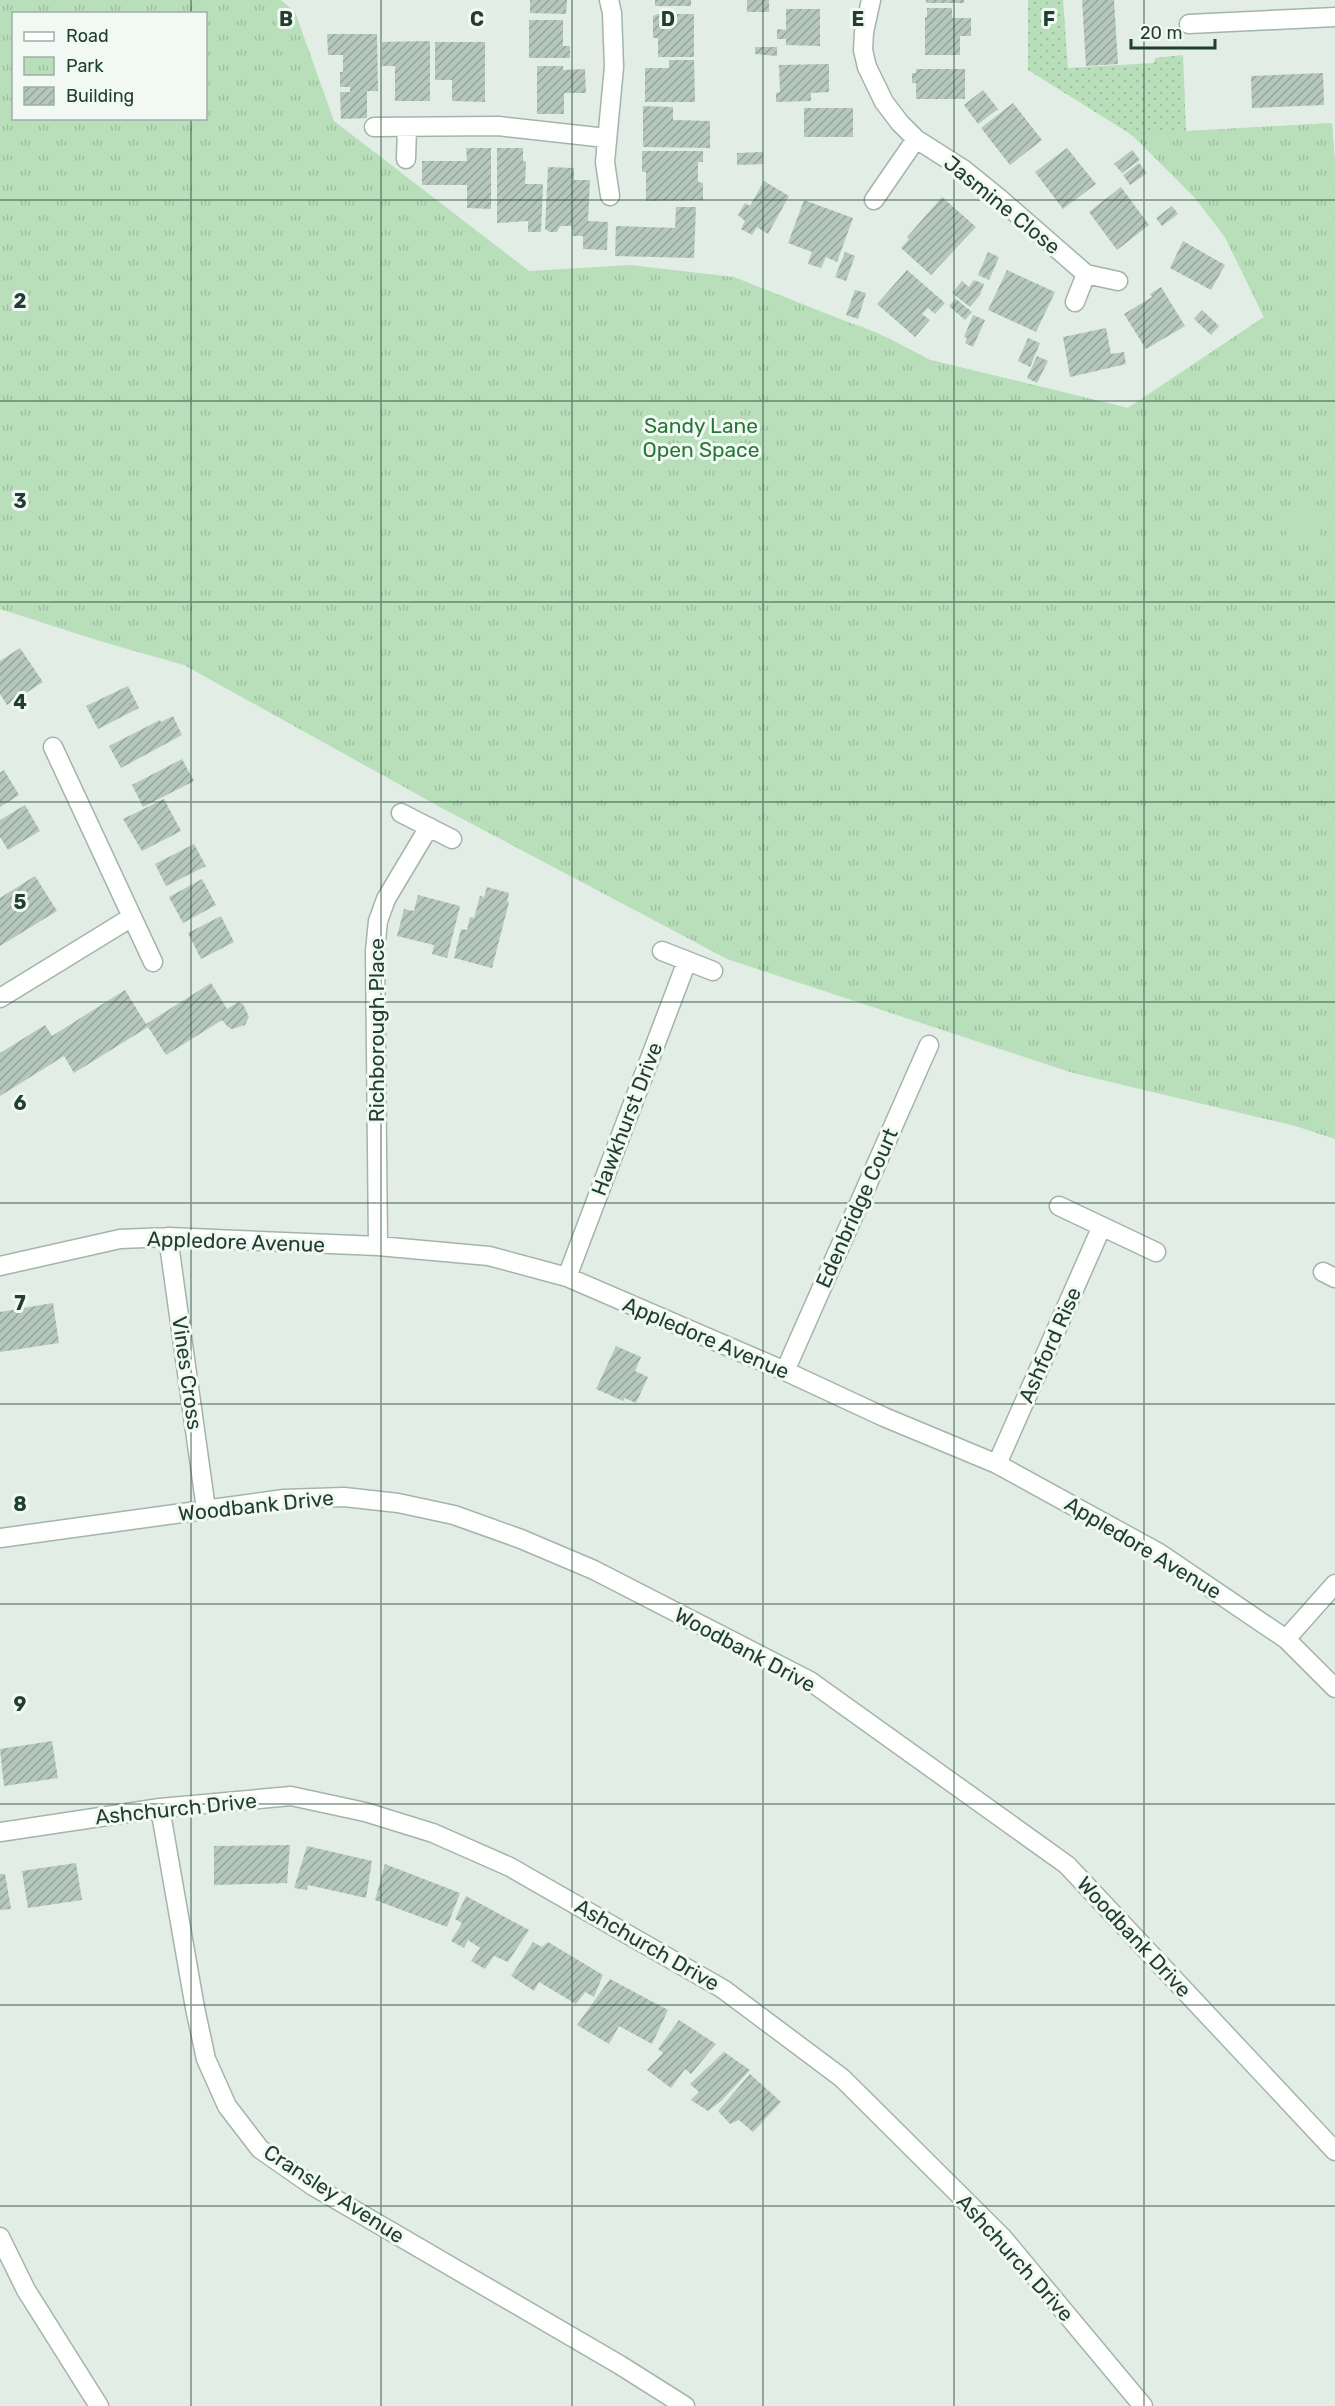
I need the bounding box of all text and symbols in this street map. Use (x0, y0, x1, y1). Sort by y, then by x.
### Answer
text: B (279, 7, 293, 31)
text: C (470, 7, 484, 31)
text: D (661, 7, 675, 31)
text: E (852, 7, 864, 31)
text: F (1043, 7, 1055, 31)
legend (12, 12, 207, 120)
scale bar (1131, 12, 1215, 50)
text: 20 m (1140, 22, 1182, 44)
text: Road (66, 25, 109, 47)
text: Park (66, 55, 104, 77)
text: Building (66, 85, 134, 107)
street label: Jasmine Close (939, 150, 1066, 259)
text: 2 (14, 289, 27, 313)
park label: Sandy Lane Open Space (643, 413, 759, 462)
text: 3 (13, 489, 27, 513)
text: 4 (13, 690, 27, 714)
text: 5 (14, 890, 27, 914)
street label: Richborough Place (364, 938, 389, 1122)
street label: Hawkhurst Drive (586, 1039, 667, 1199)
text: 6 (13, 1091, 27, 1115)
street label: Edenbridge Court (810, 1124, 903, 1291)
street label: Appledore Avenue (147, 1226, 326, 1257)
street label: Ashford Rise (1013, 1283, 1086, 1407)
text: 7 (14, 1291, 26, 1315)
street label: Appledore Avenue (619, 1291, 793, 1384)
street label: Vines Cross (167, 1315, 208, 1431)
street label: Woodbank Drive (177, 1485, 335, 1526)
street label: Appledore Avenue (1060, 1491, 1226, 1604)
text: 8 (13, 1492, 27, 1516)
street label: Woodbank Drive (670, 1602, 820, 1697)
text: 9 (14, 1692, 27, 1716)
street label: Ashchurch Drive (94, 1788, 258, 1829)
street label: Woodbank Drive (1072, 1871, 1197, 2002)
street label: Ashchurch Drive (571, 1893, 724, 1996)
street label: Cransley Avenue (259, 2139, 409, 2248)
street label: Ashchurch Drive (952, 2189, 1079, 2326)

